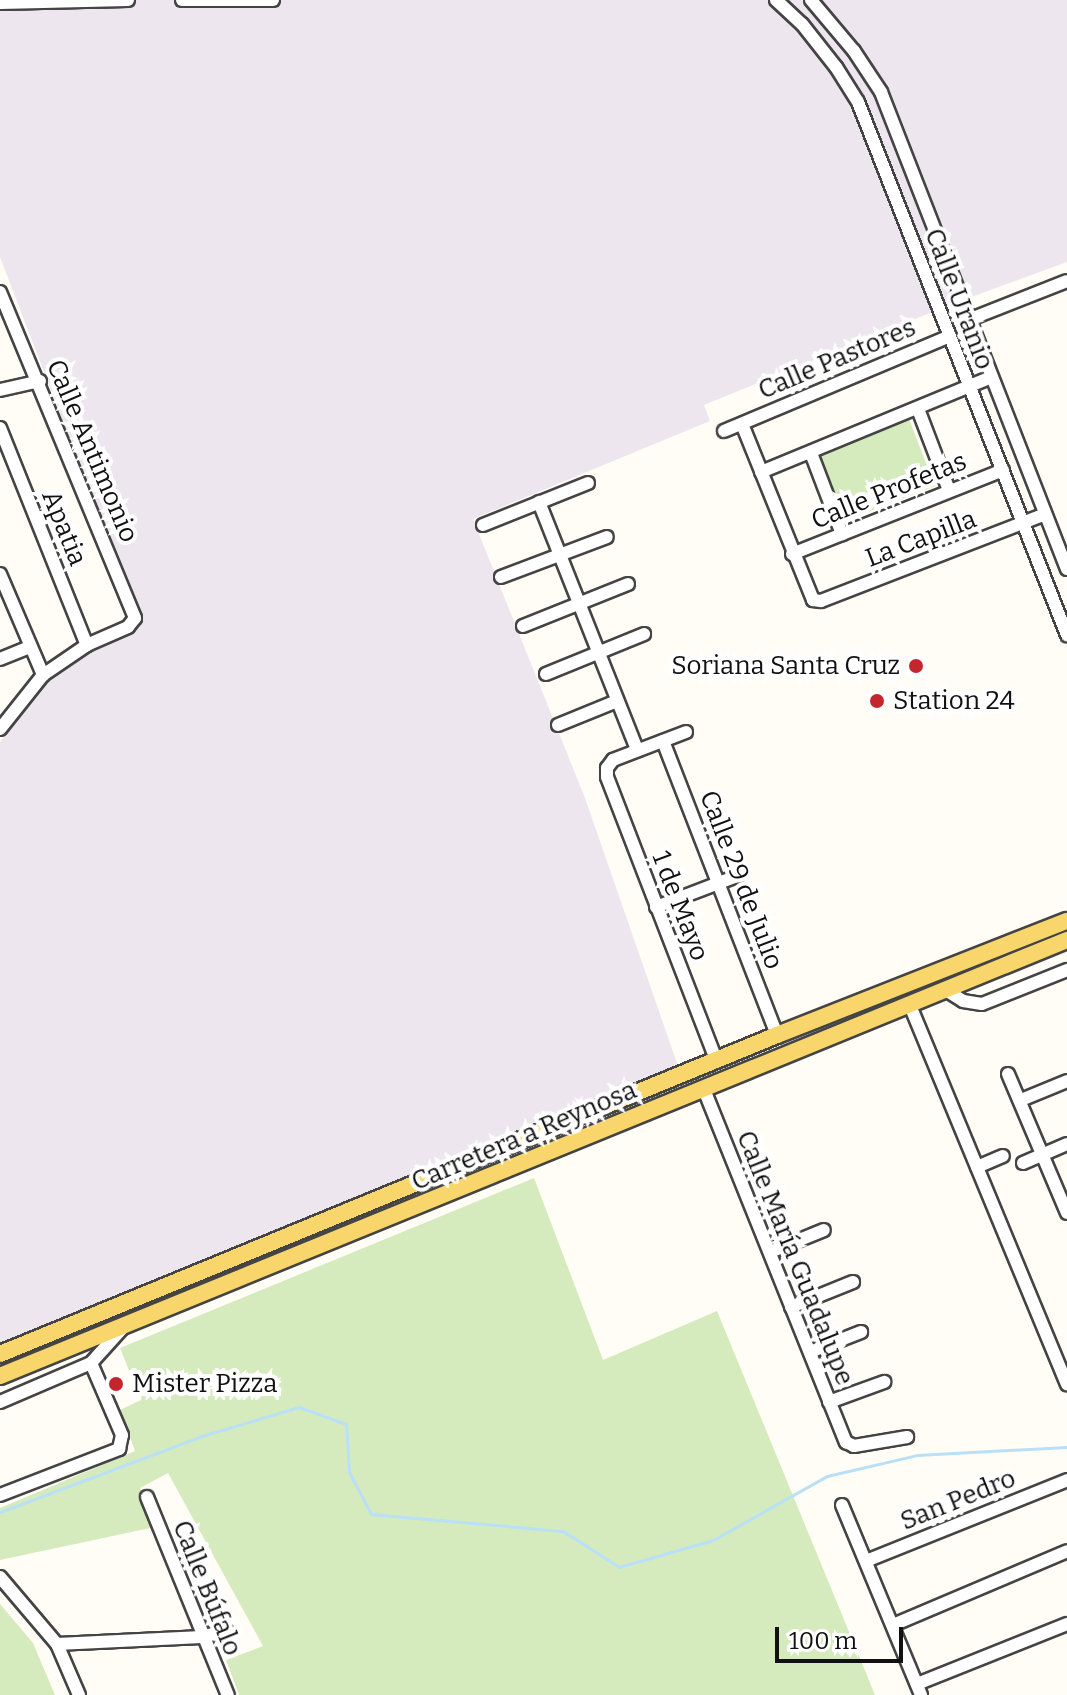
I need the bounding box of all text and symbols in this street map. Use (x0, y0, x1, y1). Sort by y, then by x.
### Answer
street label: Calle Uranio (918, 224, 1000, 374)
street label: Calle Pastores (754, 312, 920, 406)
street label: Calle Antimonio (39, 355, 145, 547)
street label: Calle Profetas (807, 446, 971, 536)
street label: Apatia (35, 486, 93, 570)
street label: La Capilla (861, 504, 981, 574)
place label: Soriana Santa Cruz (671, 650, 900, 682)
marker: Soriana Santa Cruz (907, 657, 925, 675)
place label: Station 24 (893, 685, 1015, 717)
marker: Station 24 (868, 692, 886, 710)
street label: Calle 29 de Julio (693, 786, 789, 974)
street label: 1 de Mayo (645, 847, 715, 965)
street label: Carretera a Reynosa (407, 1074, 641, 1198)
street label: Calle María Guadalupe (730, 1126, 860, 1390)
place label: Mister Pizza (132, 1368, 278, 1400)
marker: Mister Pizza (107, 1375, 125, 1393)
street label: San Pedro (896, 1463, 1020, 1537)
street label: Calle Búfalo (166, 1516, 248, 1660)
scale bar (779, 1611, 907, 1661)
text: 100 m (789, 1627, 857, 1655)

